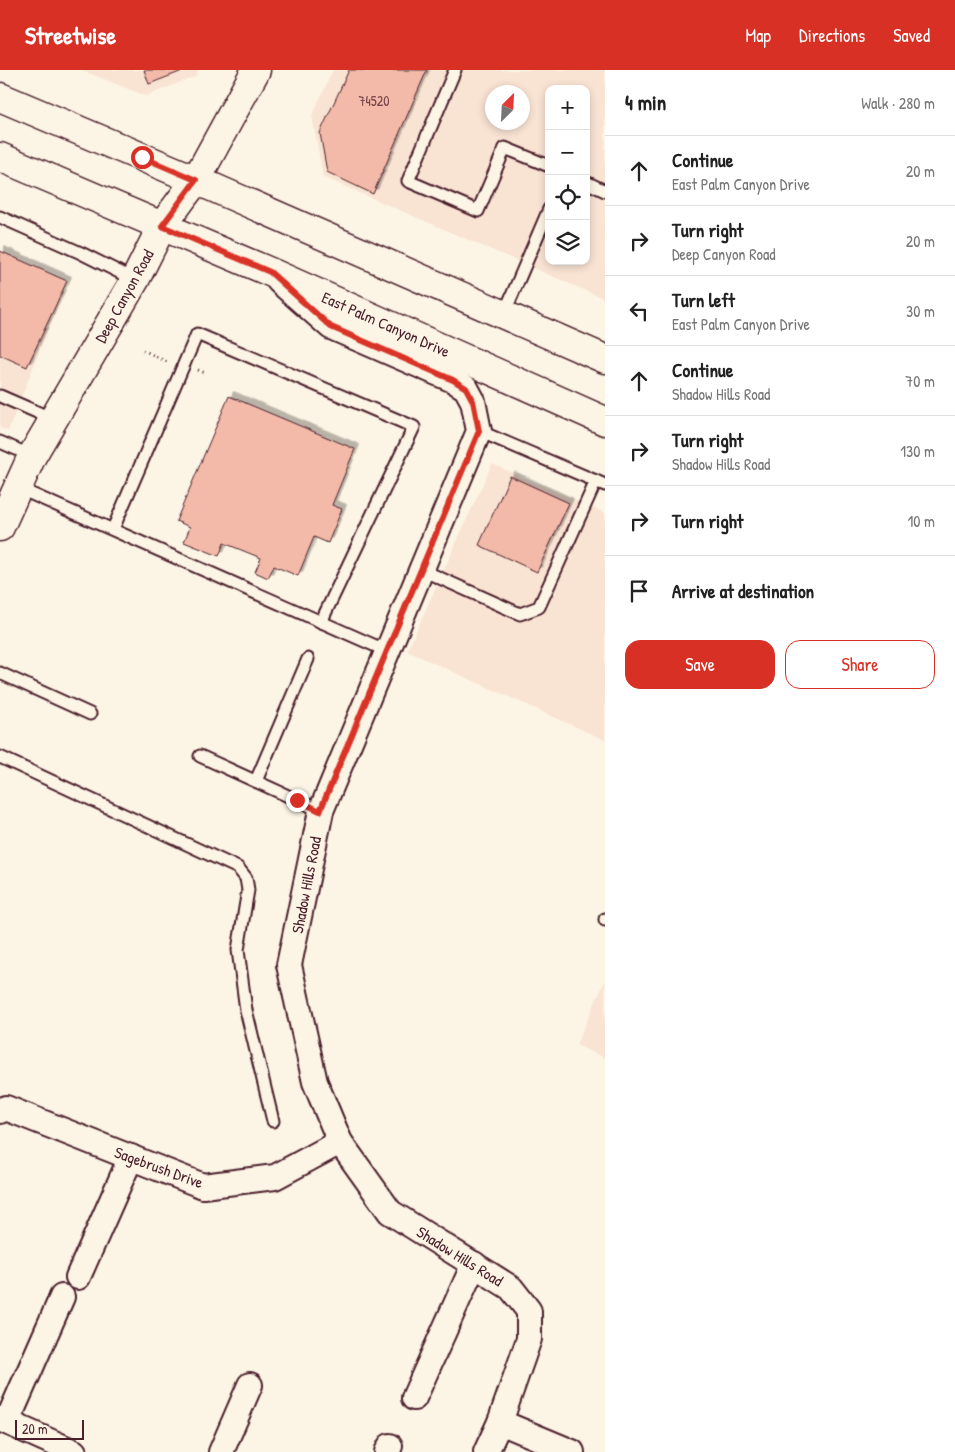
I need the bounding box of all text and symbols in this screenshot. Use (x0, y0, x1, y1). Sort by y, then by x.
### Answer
text: Streetwise (25, 19, 116, 51)
text: Map (746, 23, 771, 48)
text: Directions (799, 23, 865, 48)
text: Saved (893, 23, 930, 48)
north arrow (485, 85, 530, 130)
map controls (545, 85, 590, 265)
button: + (545, 85, 590, 130)
text: 4 min (625, 88, 666, 117)
house number: 74520 (359, 91, 389, 110)
text: Walk · 280 m (861, 92, 935, 114)
button: − (545, 130, 590, 175)
route start (131, 146, 154, 169)
text: Continue (672, 147, 733, 173)
icon: ahead (625, 157, 653, 185)
text: 20 m (906, 160, 935, 182)
text: East Palm Canyon Drive (672, 173, 810, 195)
button: locate (545, 175, 590, 220)
text: Turn right (672, 217, 743, 243)
button: layers (545, 220, 590, 265)
icon: right (625, 227, 653, 255)
text: 20 m (906, 230, 935, 252)
text: Deep Canyon Road (672, 243, 776, 265)
street label: Deep Canyon Road (89, 245, 159, 347)
street label: East Palm Canyon Drive (318, 286, 454, 362)
text: Turn left (672, 287, 735, 313)
icon: left (625, 297, 653, 325)
text: 30 m (906, 300, 935, 322)
text: East Palm Canyon Drive (672, 313, 810, 335)
text: Continue (672, 357, 733, 383)
icon: ahead (625, 367, 653, 395)
text: 70 m (905, 370, 935, 392)
text: Shadow Hills Road (672, 383, 770, 405)
text: Turn right (672, 427, 743, 453)
icon: right (625, 437, 653, 465)
text: 130 m (900, 440, 935, 462)
text: Shadow Hills Road (672, 453, 770, 475)
icon: right (625, 507, 653, 535)
text: Turn right (672, 508, 743, 534)
text: 10 m (907, 510, 935, 532)
icon: arrive (625, 577, 653, 605)
text: Arrive at destination (672, 578, 814, 604)
button: Save (625, 640, 775, 689)
button: Share (785, 640, 935, 689)
route end (286, 789, 309, 812)
street label: Shadow Hills Road (286, 835, 326, 935)
street label: Sagebrush Drive (112, 1141, 207, 1193)
street label: Shadow Hills Road (413, 1221, 507, 1291)
scale bar (15, 1417, 84, 1440)
text: 20 m (22, 1419, 48, 1438)

